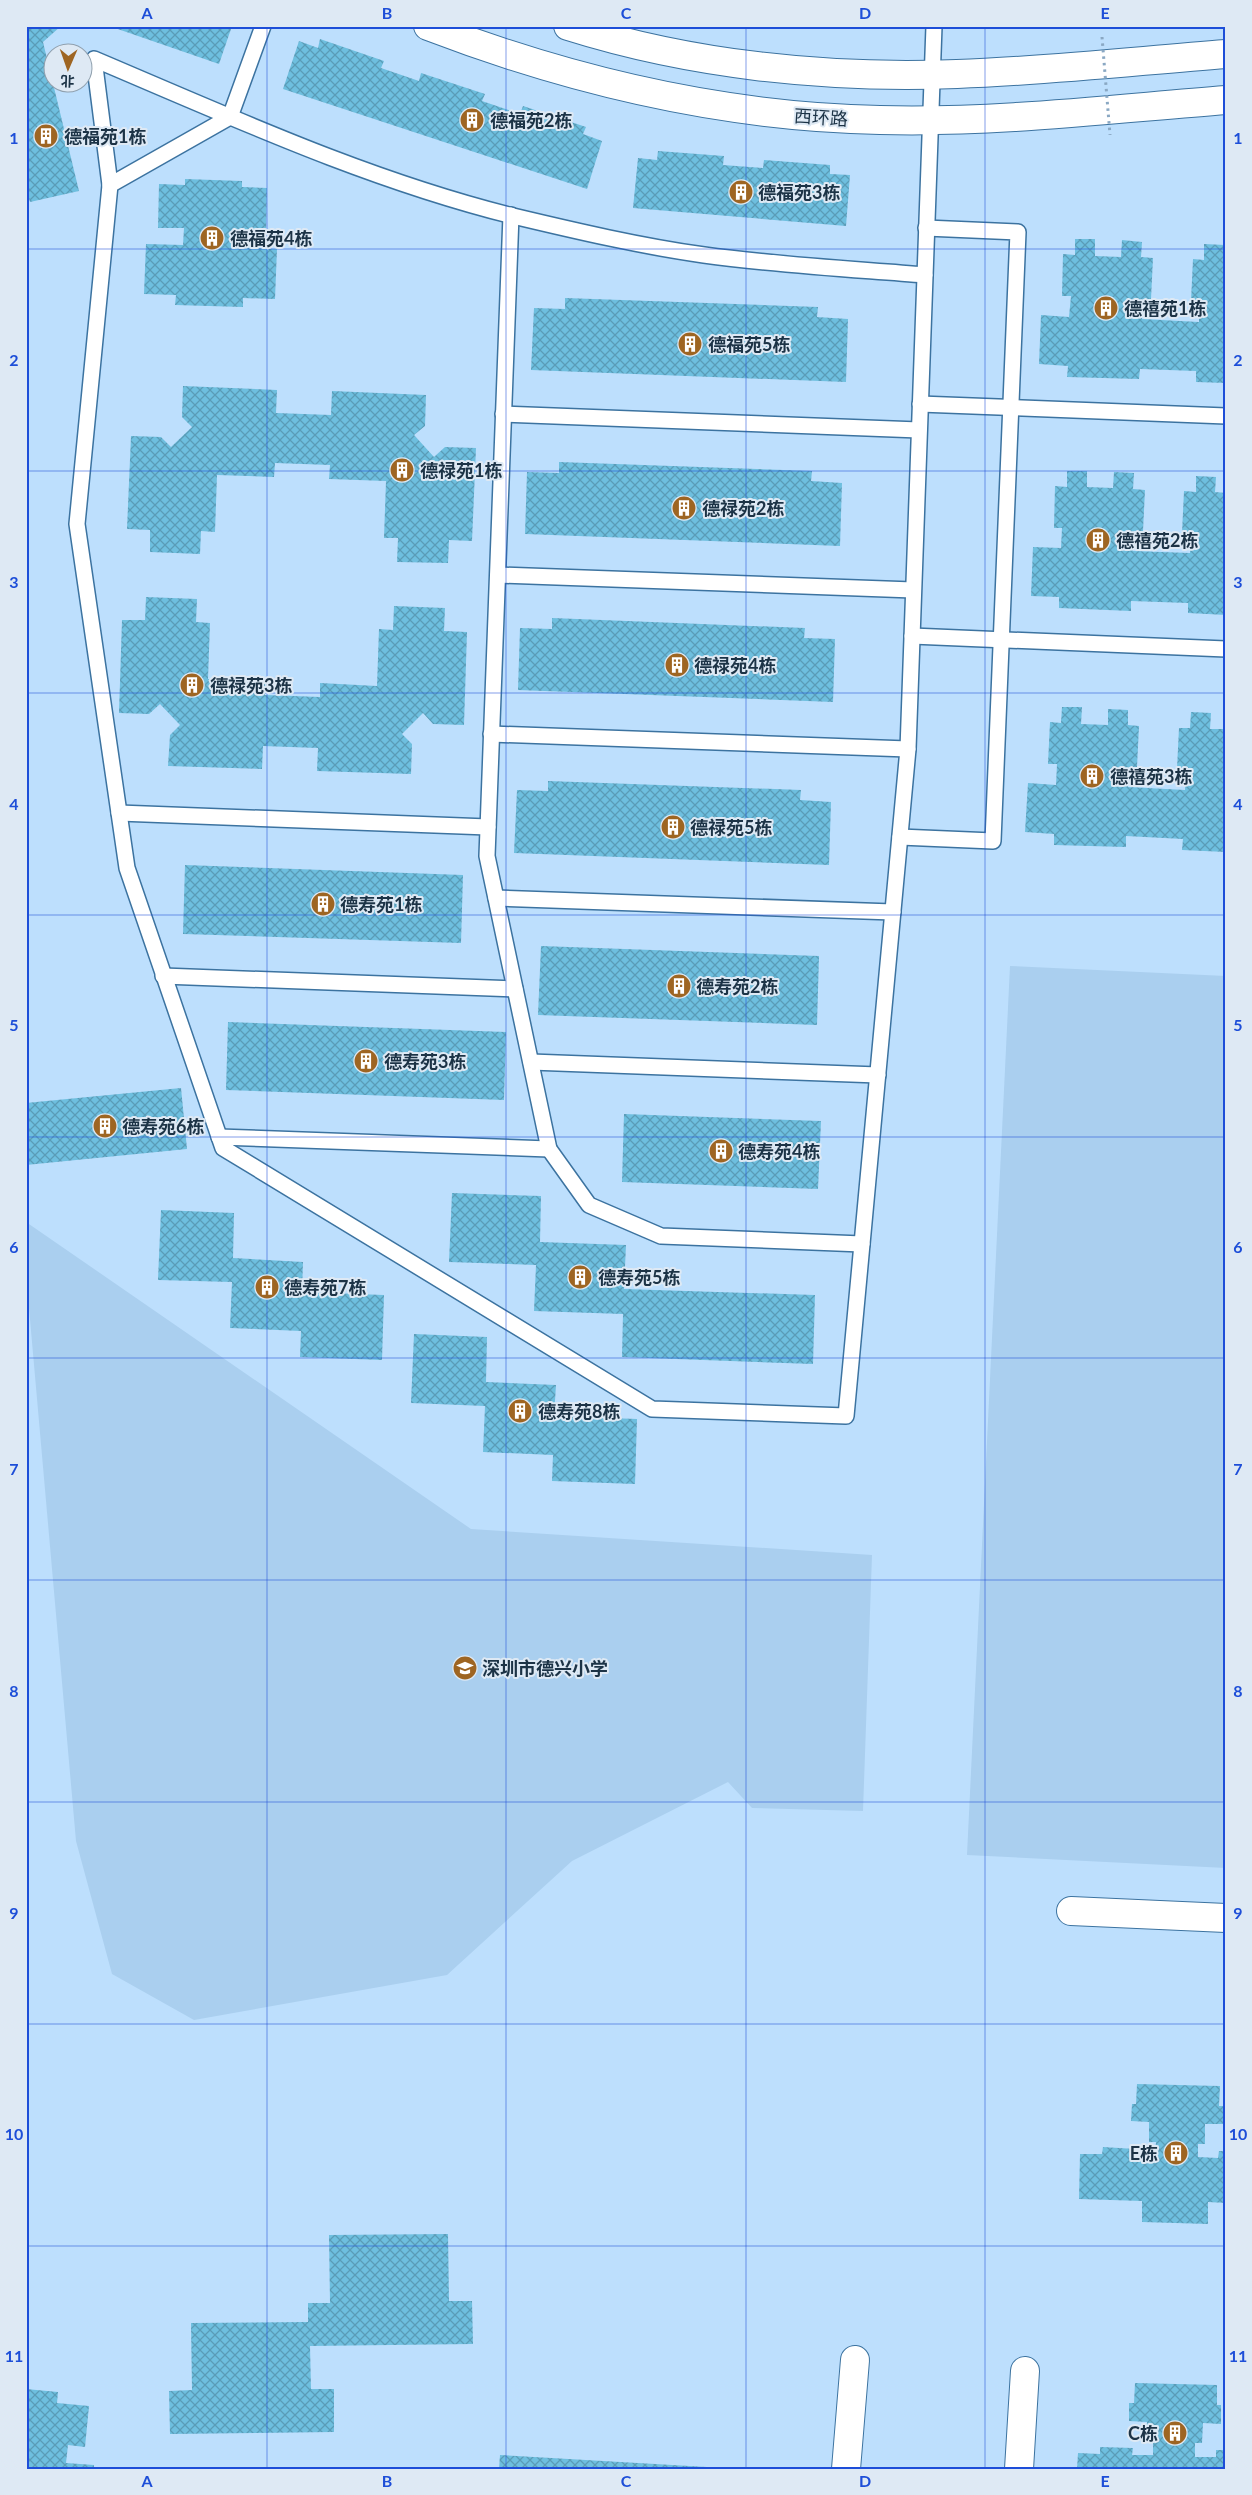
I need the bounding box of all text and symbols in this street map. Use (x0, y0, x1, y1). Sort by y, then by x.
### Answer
text: A (140, 3, 153, 22)
text: B (382, 3, 392, 22)
text: C (621, 3, 632, 22)
text: D (859, 3, 871, 22)
text: E (1100, 3, 1110, 22)
north arrow (42, 42, 92, 92)
text: 北 (60, 73, 75, 90)
street label: 西环路 (793, 104, 849, 130)
building icon: 德福苑2栋 (459, 107, 485, 133)
place label: 德福苑2栋 (490, 109, 572, 131)
building icon: 德福苑1栋 (33, 123, 59, 149)
place label: 德福苑1栋 (64, 125, 146, 147)
text: 1 (9, 128, 19, 147)
text: 1 (1233, 128, 1243, 147)
building icon: 德福苑3栋 (728, 179, 754, 205)
place label: 德福苑3栋 (758, 181, 840, 203)
building icon: 德福苑4栋 (199, 225, 225, 251)
place label: 德福苑4栋 (230, 227, 312, 249)
building icon: 德禧苑1栋 (1093, 295, 1119, 321)
place label: 德禧苑1栋 (1124, 297, 1206, 319)
building icon: 德福苑5栋 (677, 331, 703, 357)
place label: 德福苑5栋 (708, 333, 790, 355)
text: 2 (9, 350, 19, 369)
text: 2 (1233, 350, 1243, 369)
building icon: 德禄苑1栋 (389, 457, 415, 483)
place label: 德禄苑1栋 (420, 459, 502, 481)
building icon: 德禄苑2栋 (671, 495, 697, 521)
place label: 德禄苑2栋 (702, 497, 784, 519)
building icon: 德禧苑2栋 (1085, 527, 1111, 553)
place label: 德禧苑2栋 (1116, 529, 1198, 551)
text: 3 (9, 572, 19, 591)
text: 3 (1233, 572, 1243, 591)
building icon: 德禄苑4栋 (664, 652, 690, 678)
place label: 德禄苑4栋 (694, 654, 776, 676)
building icon: 德禄苑3栋 (179, 672, 205, 698)
place label: 德禄苑3栋 (210, 674, 292, 696)
building icon: 德禧苑3栋 (1079, 763, 1105, 789)
place label: 德禧苑3栋 (1110, 765, 1192, 787)
text: 4 (9, 794, 19, 813)
text: 4 (1233, 794, 1243, 813)
building icon: 德禄苑5栋 (660, 814, 686, 840)
place label: 德禄苑5栋 (690, 816, 772, 838)
building icon: 德寿苑1栋 (310, 891, 336, 917)
place label: 德寿苑1栋 (340, 893, 422, 915)
building icon: 德寿苑2栋 (666, 973, 692, 999)
place label: 德寿苑2栋 (696, 975, 778, 997)
text: 5 (9, 1015, 19, 1034)
text: 5 (1233, 1015, 1243, 1034)
building icon: 德寿苑3栋 (353, 1048, 379, 1074)
place label: 德寿苑3栋 (384, 1050, 466, 1072)
building icon: 德寿苑6栋 (92, 1113, 118, 1139)
place label: 德寿苑6栋 (122, 1115, 204, 1137)
building icon: 德寿苑4栋 (708, 1138, 734, 1164)
place label: 德寿苑4栋 (738, 1140, 820, 1162)
text: 6 (9, 1237, 19, 1256)
text: 6 (1233, 1237, 1243, 1256)
building icon: 德寿苑5栋 (567, 1264, 593, 1290)
place label: 德寿苑5栋 (598, 1266, 680, 1288)
building icon: 德寿苑7栋 (254, 1274, 280, 1300)
place label: 德寿苑7栋 (284, 1276, 366, 1298)
building icon: 德寿苑8栋 (507, 1398, 533, 1424)
place label: 德寿苑8栋 (538, 1400, 620, 1422)
text: 7 (9, 1459, 19, 1478)
text: 7 (1233, 1459, 1243, 1478)
school or university icon: 深圳市德兴小学 (452, 1655, 478, 1681)
place label: 深圳市德兴小学 (482, 1657, 608, 1679)
text: 8 (9, 1681, 19, 1700)
text: 8 (1233, 1681, 1243, 1700)
text: 9 (9, 1903, 19, 1922)
text: 9 (1233, 1903, 1243, 1922)
text: 10 (5, 2124, 23, 2143)
text: 10 (1229, 2124, 1247, 2143)
building icon: E栋 (1163, 2140, 1189, 2166)
place label: E栋 (1130, 2142, 1158, 2164)
text: 11 (5, 2346, 23, 2365)
text: 11 (1229, 2346, 1247, 2365)
building icon: C栋 (1162, 2420, 1188, 2446)
place label: C栋 (1128, 2422, 1158, 2444)
text: A (140, 2471, 153, 2490)
text: B (382, 2471, 392, 2490)
text: C (621, 2471, 632, 2490)
text: D (859, 2471, 871, 2490)
text: E (1100, 2471, 1110, 2490)

